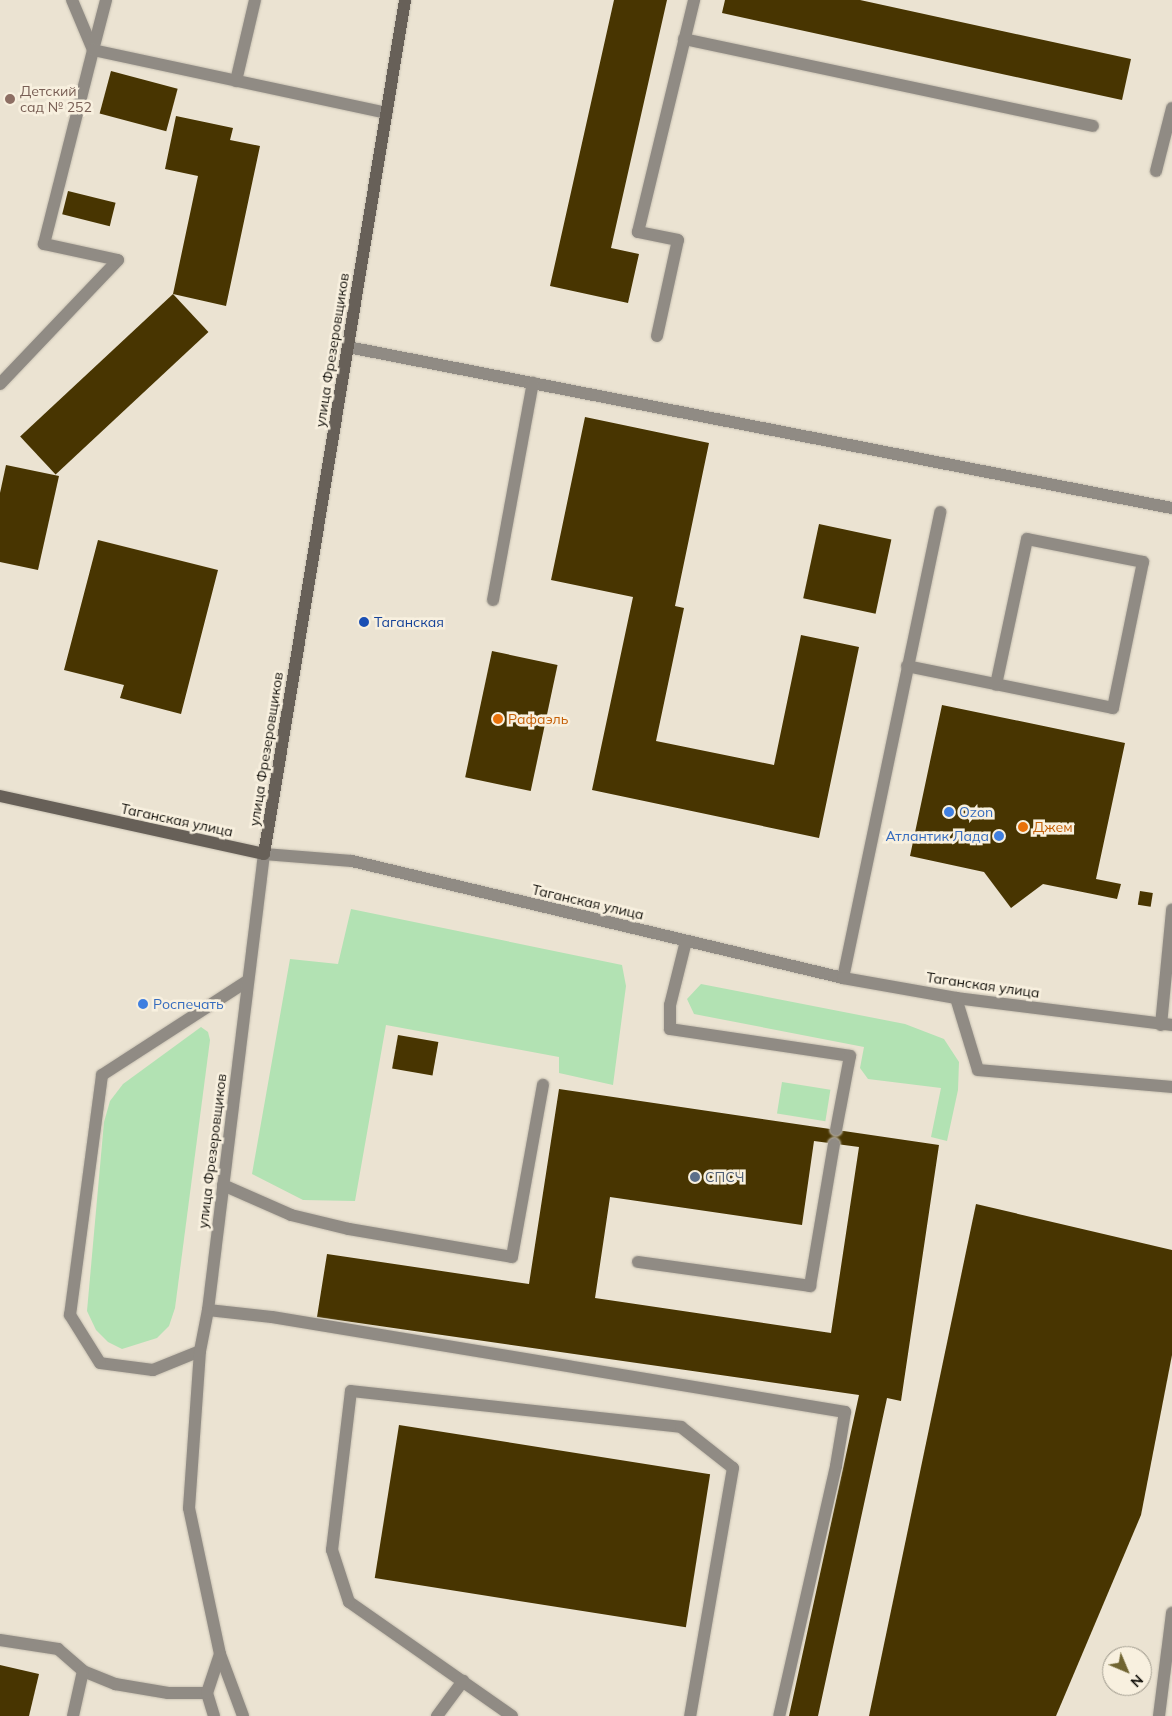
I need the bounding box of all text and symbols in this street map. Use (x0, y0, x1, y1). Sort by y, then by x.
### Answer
place label: Детский сад № 252 (20, 83, 92, 115)
marker: Детский сад № 252 (4, 93, 16, 105)
street label: улица Фрезеровщиков (312, 272, 352, 428)
place label: Таганская (374, 614, 444, 630)
marker: Таганская (358, 616, 370, 628)
street label: улица Фрезеровщиков (246, 671, 286, 827)
place label: Рафаэль (508, 711, 569, 727)
marker: Рафаэль (492, 713, 504, 725)
street label: Таганская улица (119, 800, 235, 840)
place label: Ozon (959, 804, 993, 820)
marker: Ozon (943, 806, 955, 818)
place label: Джем (1033, 819, 1073, 835)
marker: Джем (1017, 821, 1029, 833)
place label: Атлантик Лада (886, 828, 989, 844)
marker: Атлантик Лада (993, 830, 1005, 842)
street label: Таганская улица (530, 881, 646, 923)
street label: Таганская улица (925, 969, 1041, 1001)
place label: Роспечать (153, 996, 224, 1012)
marker: Роспечать (137, 998, 149, 1010)
street label: улица Фрезеровщиков (194, 1073, 230, 1229)
place label: СПСЧ (705, 1169, 745, 1185)
marker: СПСЧ (689, 1171, 701, 1183)
north arrow (1102, 1646, 1152, 1696)
text: N (1127, 1671, 1147, 1691)

